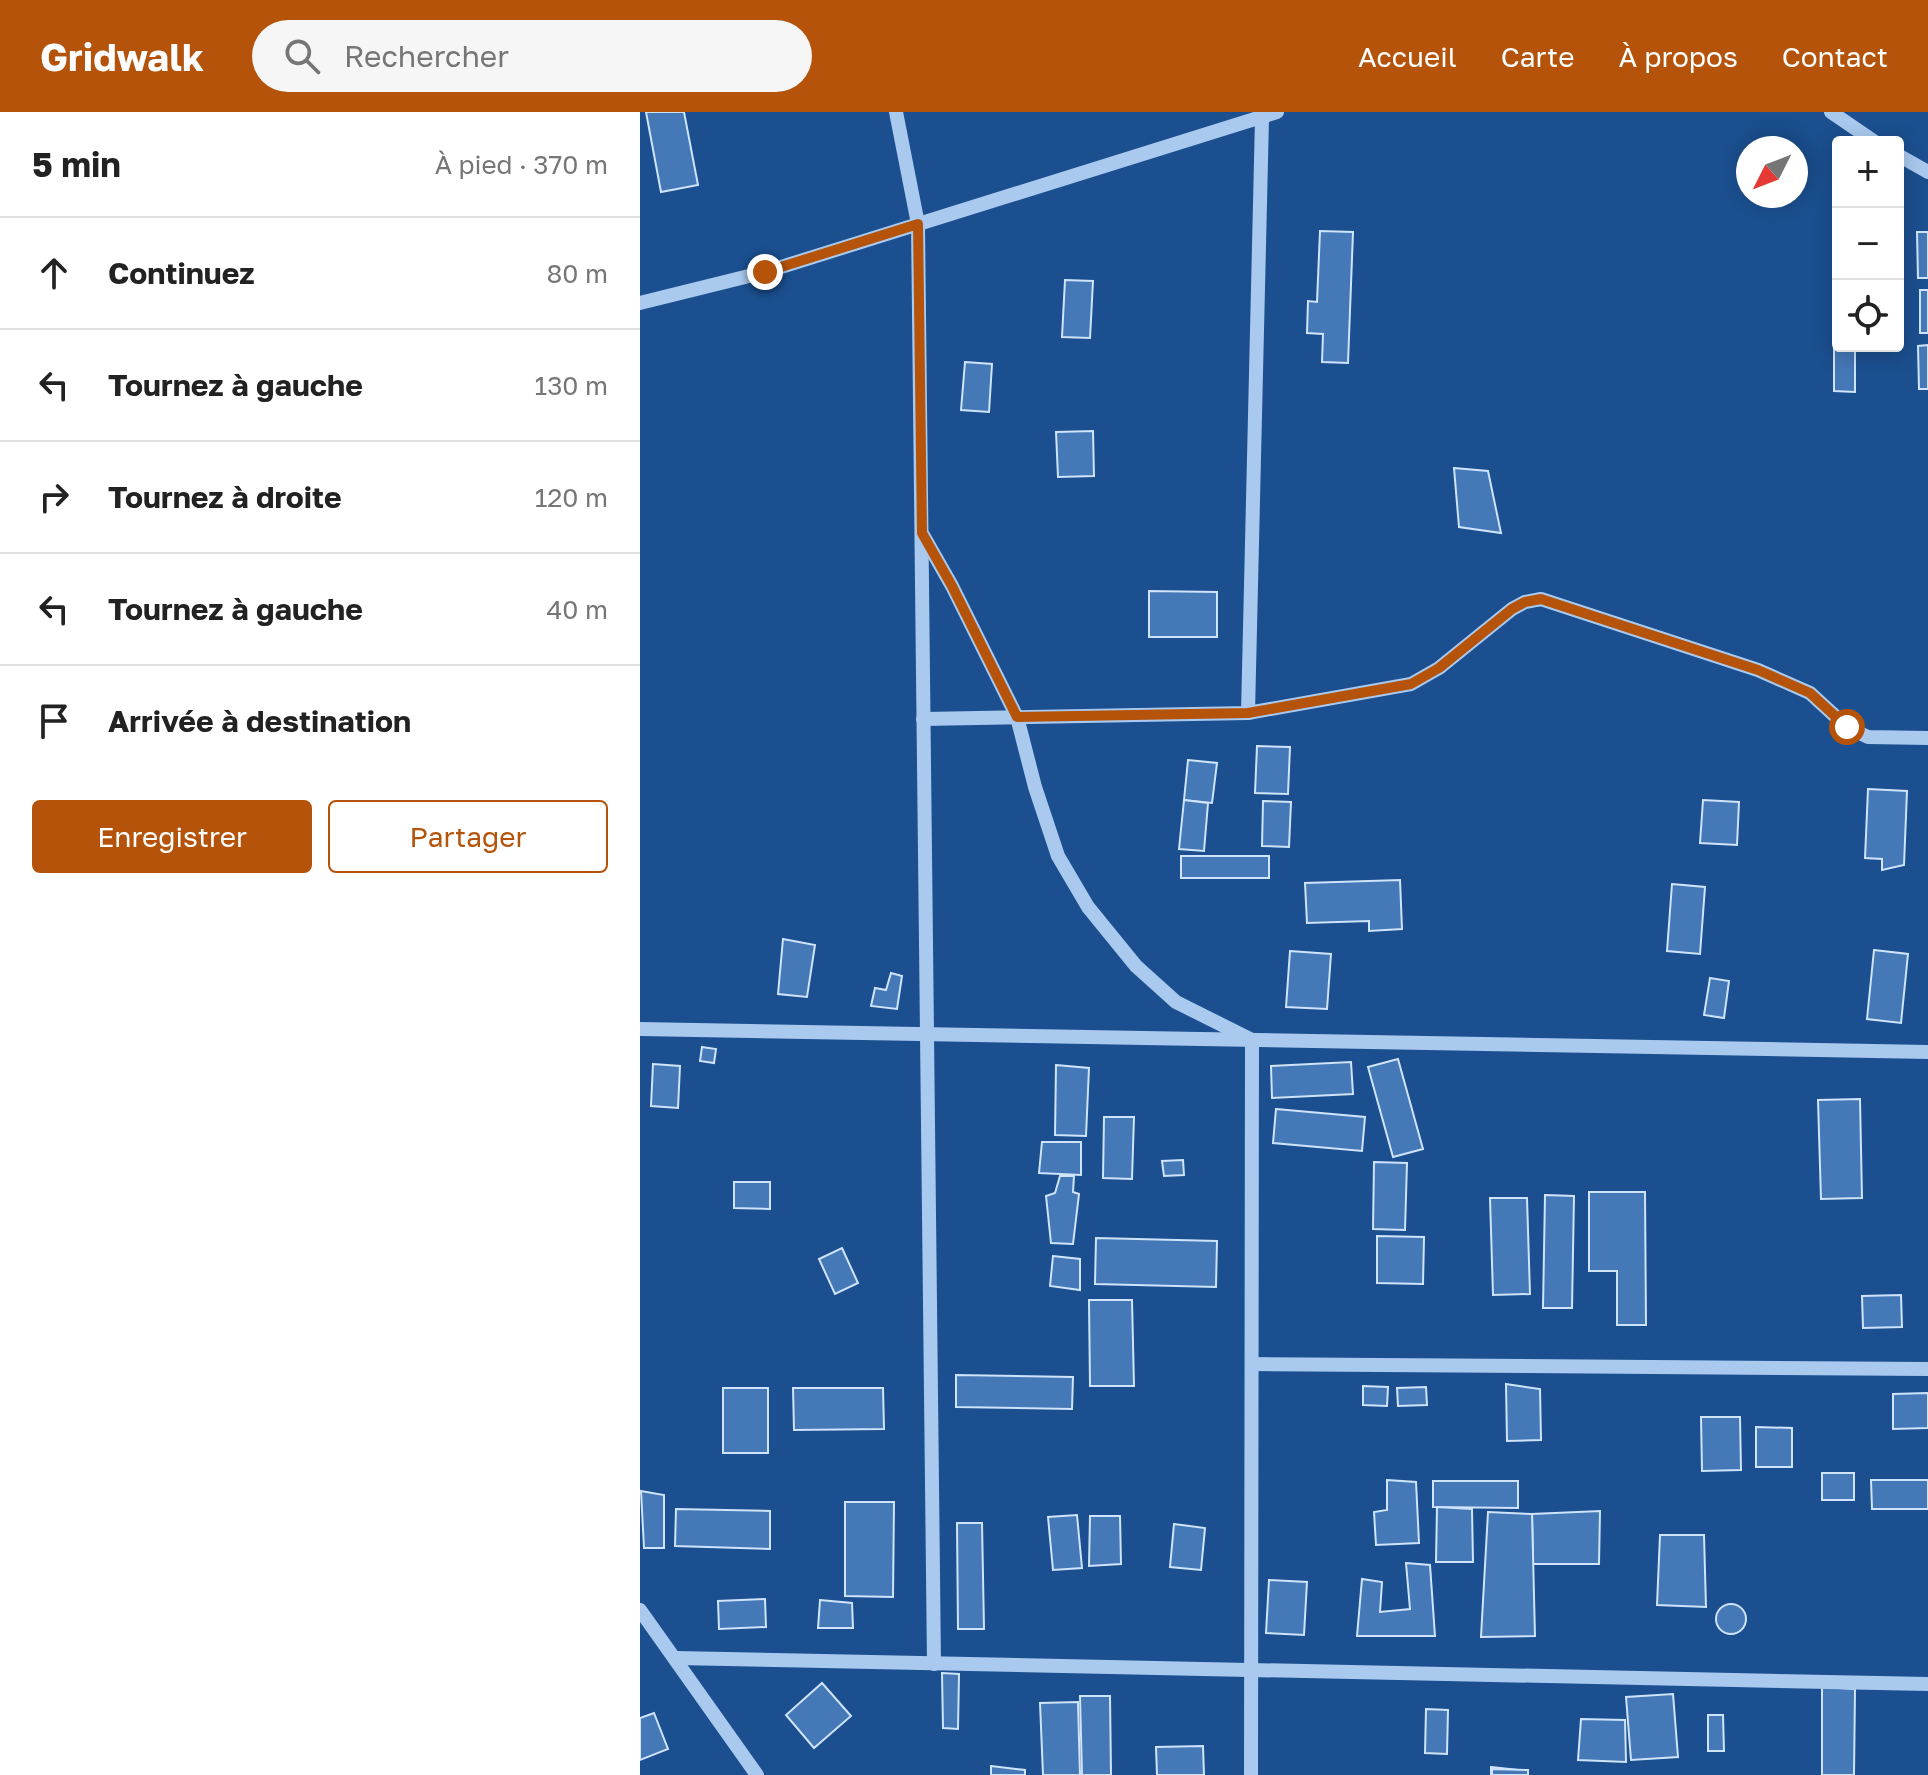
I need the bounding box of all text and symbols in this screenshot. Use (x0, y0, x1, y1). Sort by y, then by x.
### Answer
search box (252, 20, 812, 92)
text: Gridwalk (40, 34, 204, 79)
icon: search (280, 34, 324, 78)
text: Rechercher (344, 38, 509, 74)
text: Accueil (1358, 40, 1457, 73)
text: Carte (1501, 40, 1574, 73)
text: À propos (1618, 40, 1738, 73)
text: Contact (1782, 40, 1888, 73)
north arrow (1736, 136, 1808, 208)
map controls (1832, 136, 1904, 352)
button: + (1832, 136, 1904, 208)
text: 5 min (32, 144, 121, 184)
text: À pied · 370 m (435, 149, 608, 180)
button: − (1832, 208, 1904, 280)
icon: ahead (32, 251, 76, 295)
route end (747, 254, 783, 290)
text: Continuez (108, 255, 255, 291)
text: 80 m (547, 258, 608, 289)
button: locate (1832, 280, 1904, 352)
icon: left (32, 363, 76, 407)
text: Tournez à gauche (108, 367, 363, 403)
text: 130 m (535, 370, 608, 401)
icon: right (32, 475, 76, 519)
text: Tournez à droite (108, 479, 342, 515)
text: 120 m (535, 482, 608, 513)
icon: left (32, 587, 76, 631)
text: Tournez à gauche (108, 591, 363, 627)
text: 40 m (547, 594, 608, 625)
icon: arrive (32, 699, 76, 743)
text: Arrivée à destination (108, 703, 411, 739)
route start (1829, 709, 1865, 745)
button: Enregistrer (32, 800, 312, 873)
button: Partager (328, 800, 608, 873)

